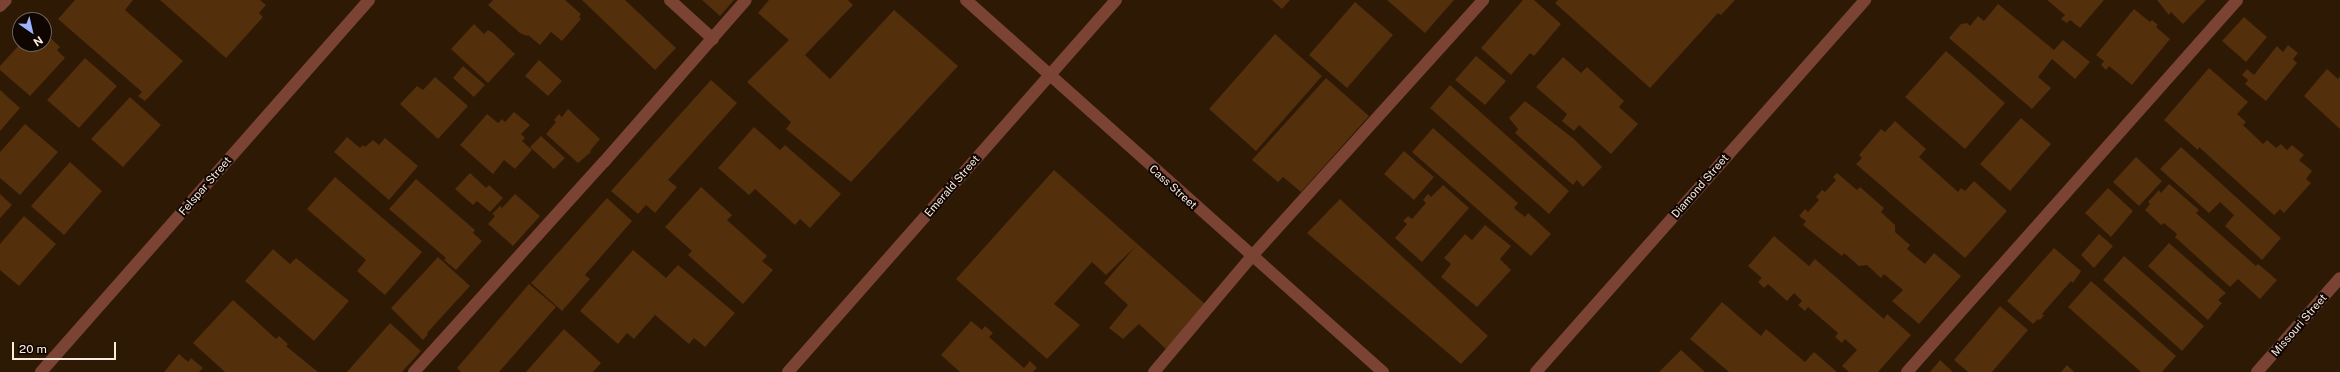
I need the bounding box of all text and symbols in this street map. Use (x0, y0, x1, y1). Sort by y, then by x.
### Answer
north arrow (12, 12, 52, 52)
text: N (31, 34, 45, 48)
street label: Diamond Street (1669, 152, 1731, 220)
street label: Emerald Street (922, 153, 982, 219)
street label: Felspar Street (176, 154, 234, 218)
street label: Cass Street (1146, 162, 1200, 212)
street label: Missouri Street (2268, 291, 2330, 359)
scale bar (14, 334, 118, 360)
text: 20 m (19, 342, 47, 356)

